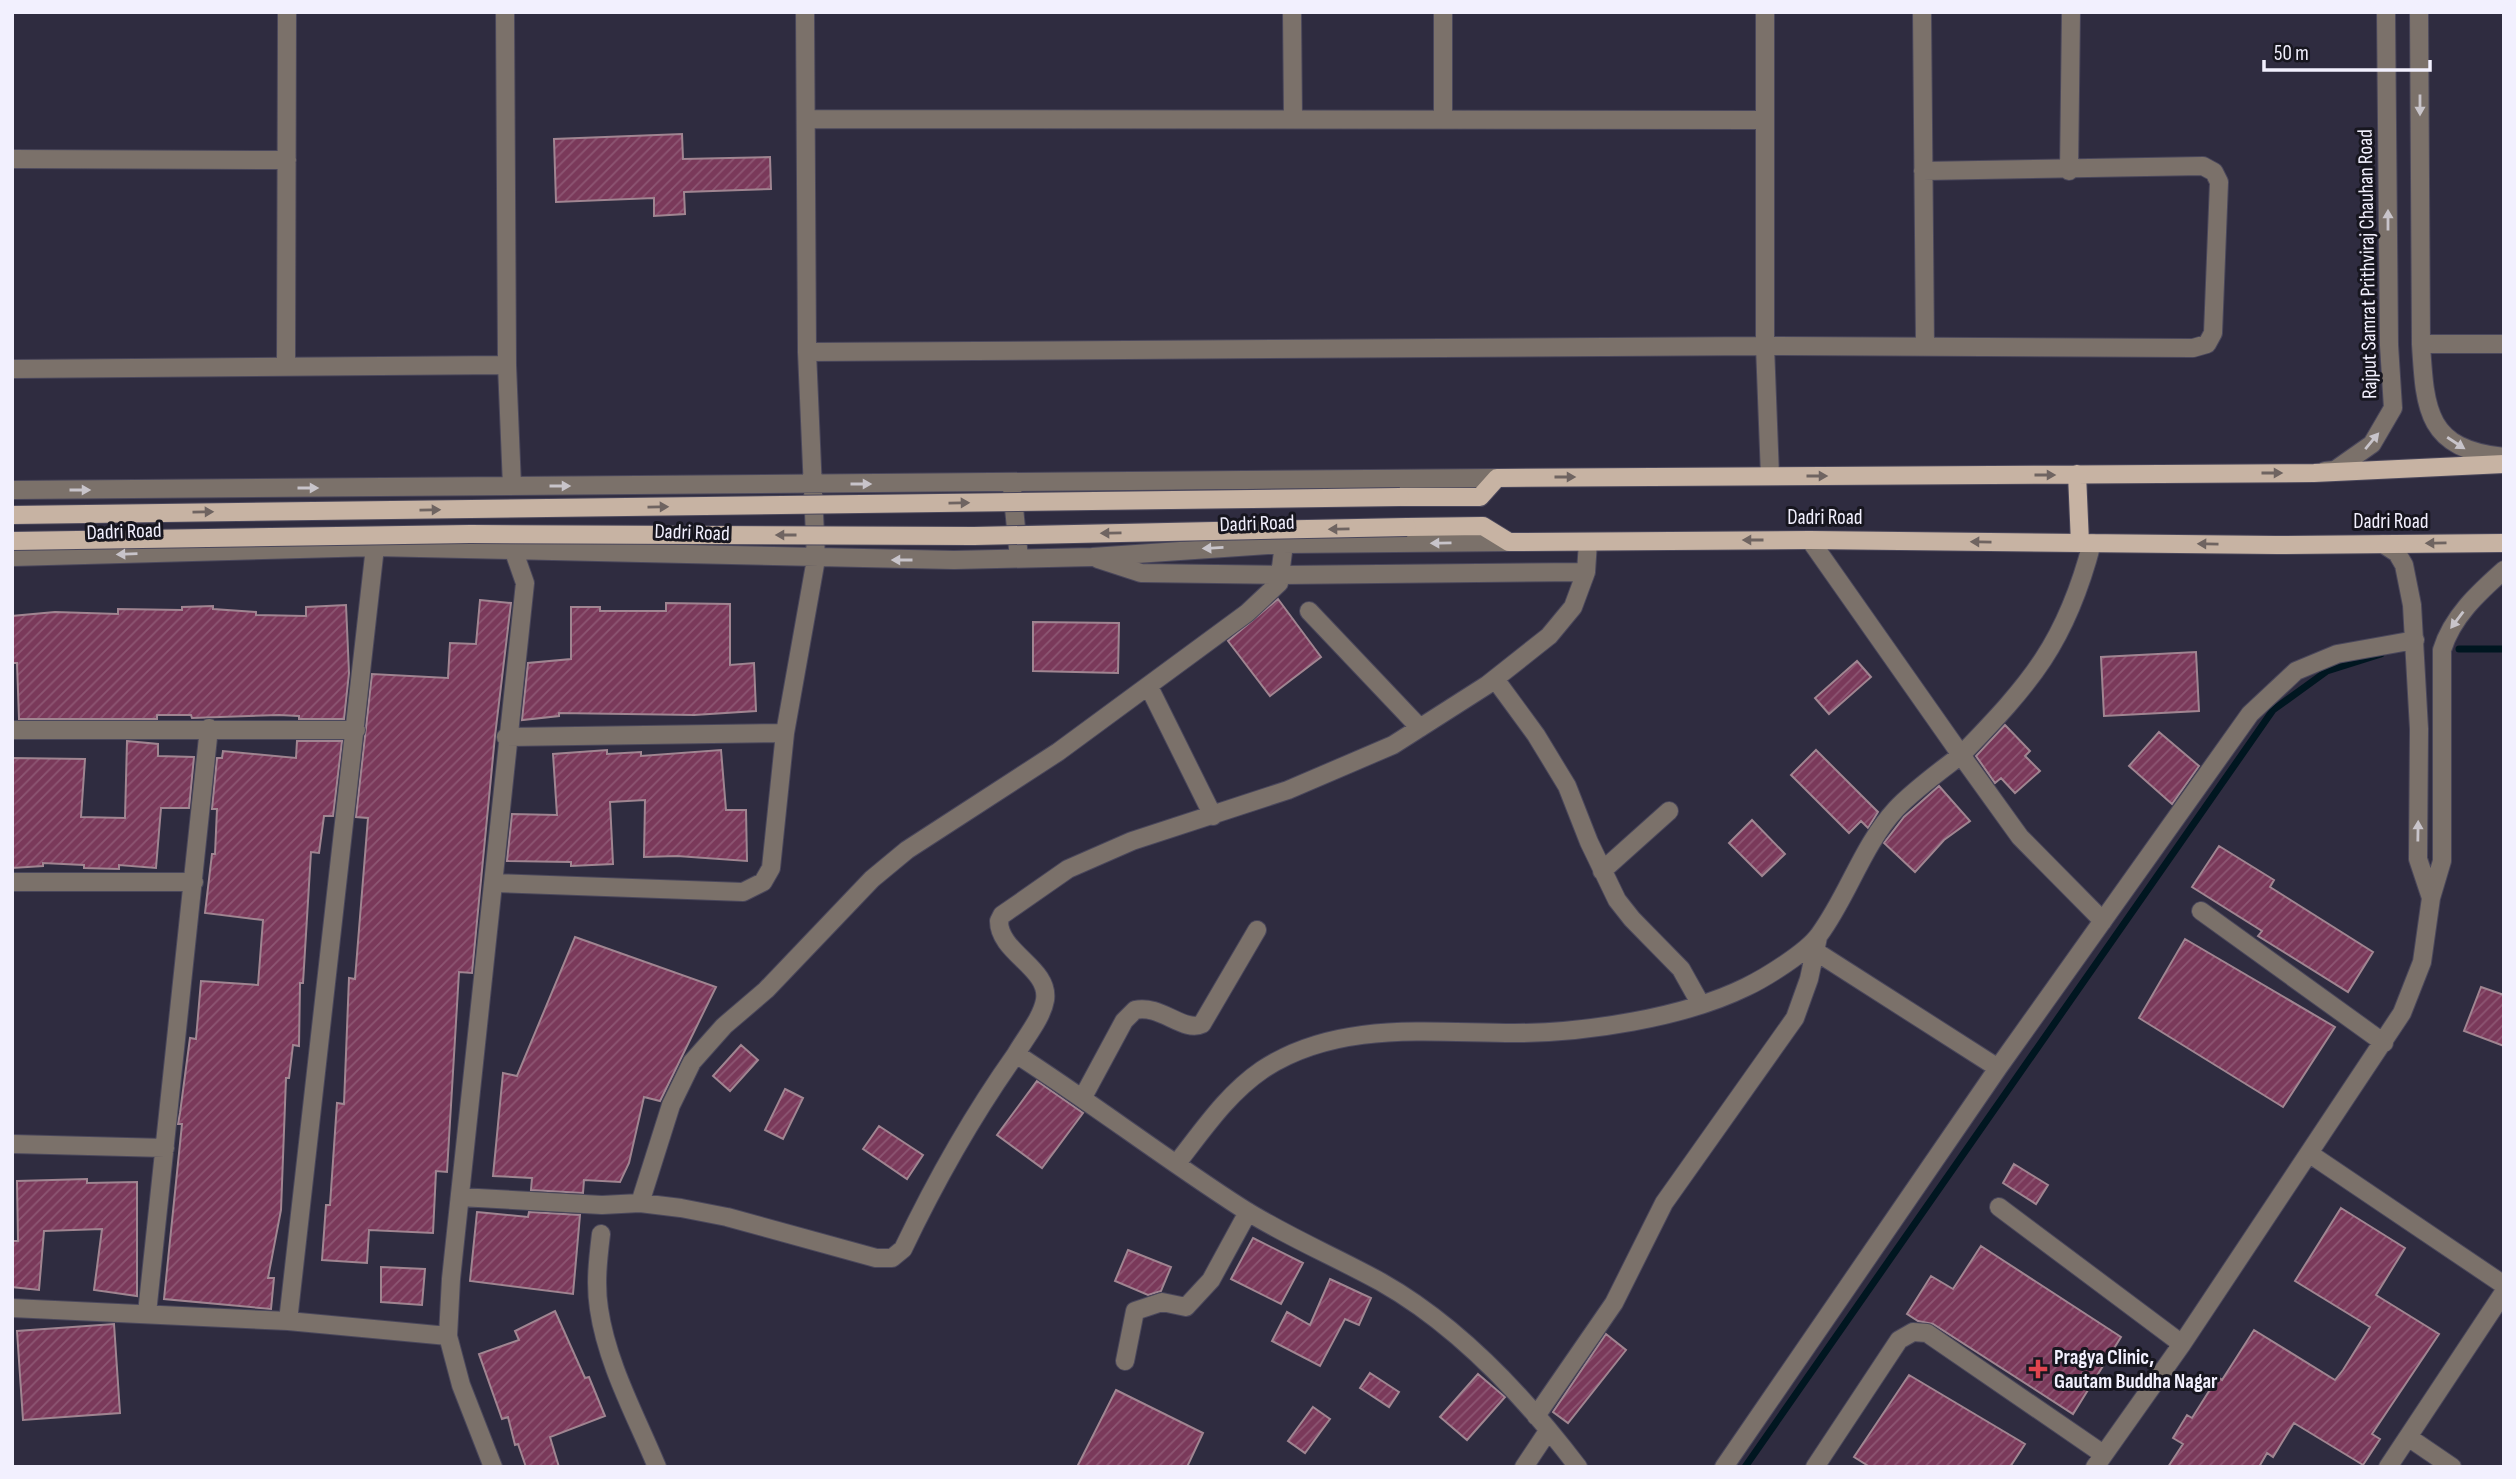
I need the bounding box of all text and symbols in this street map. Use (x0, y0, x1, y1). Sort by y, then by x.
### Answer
scale bar (2264, 28, 2430, 72)
text: 50 m (2274, 41, 2309, 66)
one-way arrow (2414, 94, 2426, 116)
street label: Rajput Samrat Prithviraj Chauhan Road (2353, 129, 2382, 399)
one-way arrow (2382, 209, 2394, 231)
one-way arrow (2364, 432, 2379, 450)
one-way arrow (2446, 437, 2466, 450)
one-way arrow (2262, 467, 2284, 479)
one-way arrow (2034, 469, 2056, 481)
one-way arrow (1807, 470, 1829, 482)
one-way arrow (1555, 472, 1577, 483)
one-way arrow (850, 478, 872, 490)
one-way arrow (549, 480, 571, 492)
one-way arrow (297, 482, 319, 494)
one-way arrow (70, 484, 92, 495)
one-way arrow (948, 497, 970, 509)
one-way arrow (647, 501, 669, 513)
one-way arrow (420, 504, 442, 515)
street label: Dadri Road (1787, 505, 1863, 530)
one-way arrow (192, 507, 214, 518)
street label: Dadri Road (2353, 509, 2429, 534)
street label: Dadri Road (1219, 510, 1295, 537)
street label: Dadri Road (86, 518, 162, 545)
street label: Dadri Road (654, 519, 730, 546)
one-way arrow (1328, 523, 1350, 534)
one-way arrow (1100, 528, 1122, 539)
one-way arrow (775, 530, 797, 541)
one-way arrow (1742, 534, 1764, 546)
one-way arrow (1969, 536, 1991, 547)
one-way arrow (1430, 537, 1452, 549)
one-way arrow (2197, 538, 2219, 550)
one-way arrow (2424, 538, 2446, 549)
one-way arrow (1202, 543, 1224, 554)
one-way arrow (115, 548, 137, 560)
one-way arrow (890, 554, 912, 566)
one-way arrow (2450, 610, 2464, 629)
one-way arrow (2412, 820, 2424, 842)
place label: Pragya Clinic, Gautam Buddha Nagar (2054, 1345, 2218, 1394)
marker: Pragya Clinic, Gautam Buddha Nagar (2028, 1359, 2048, 1379)

